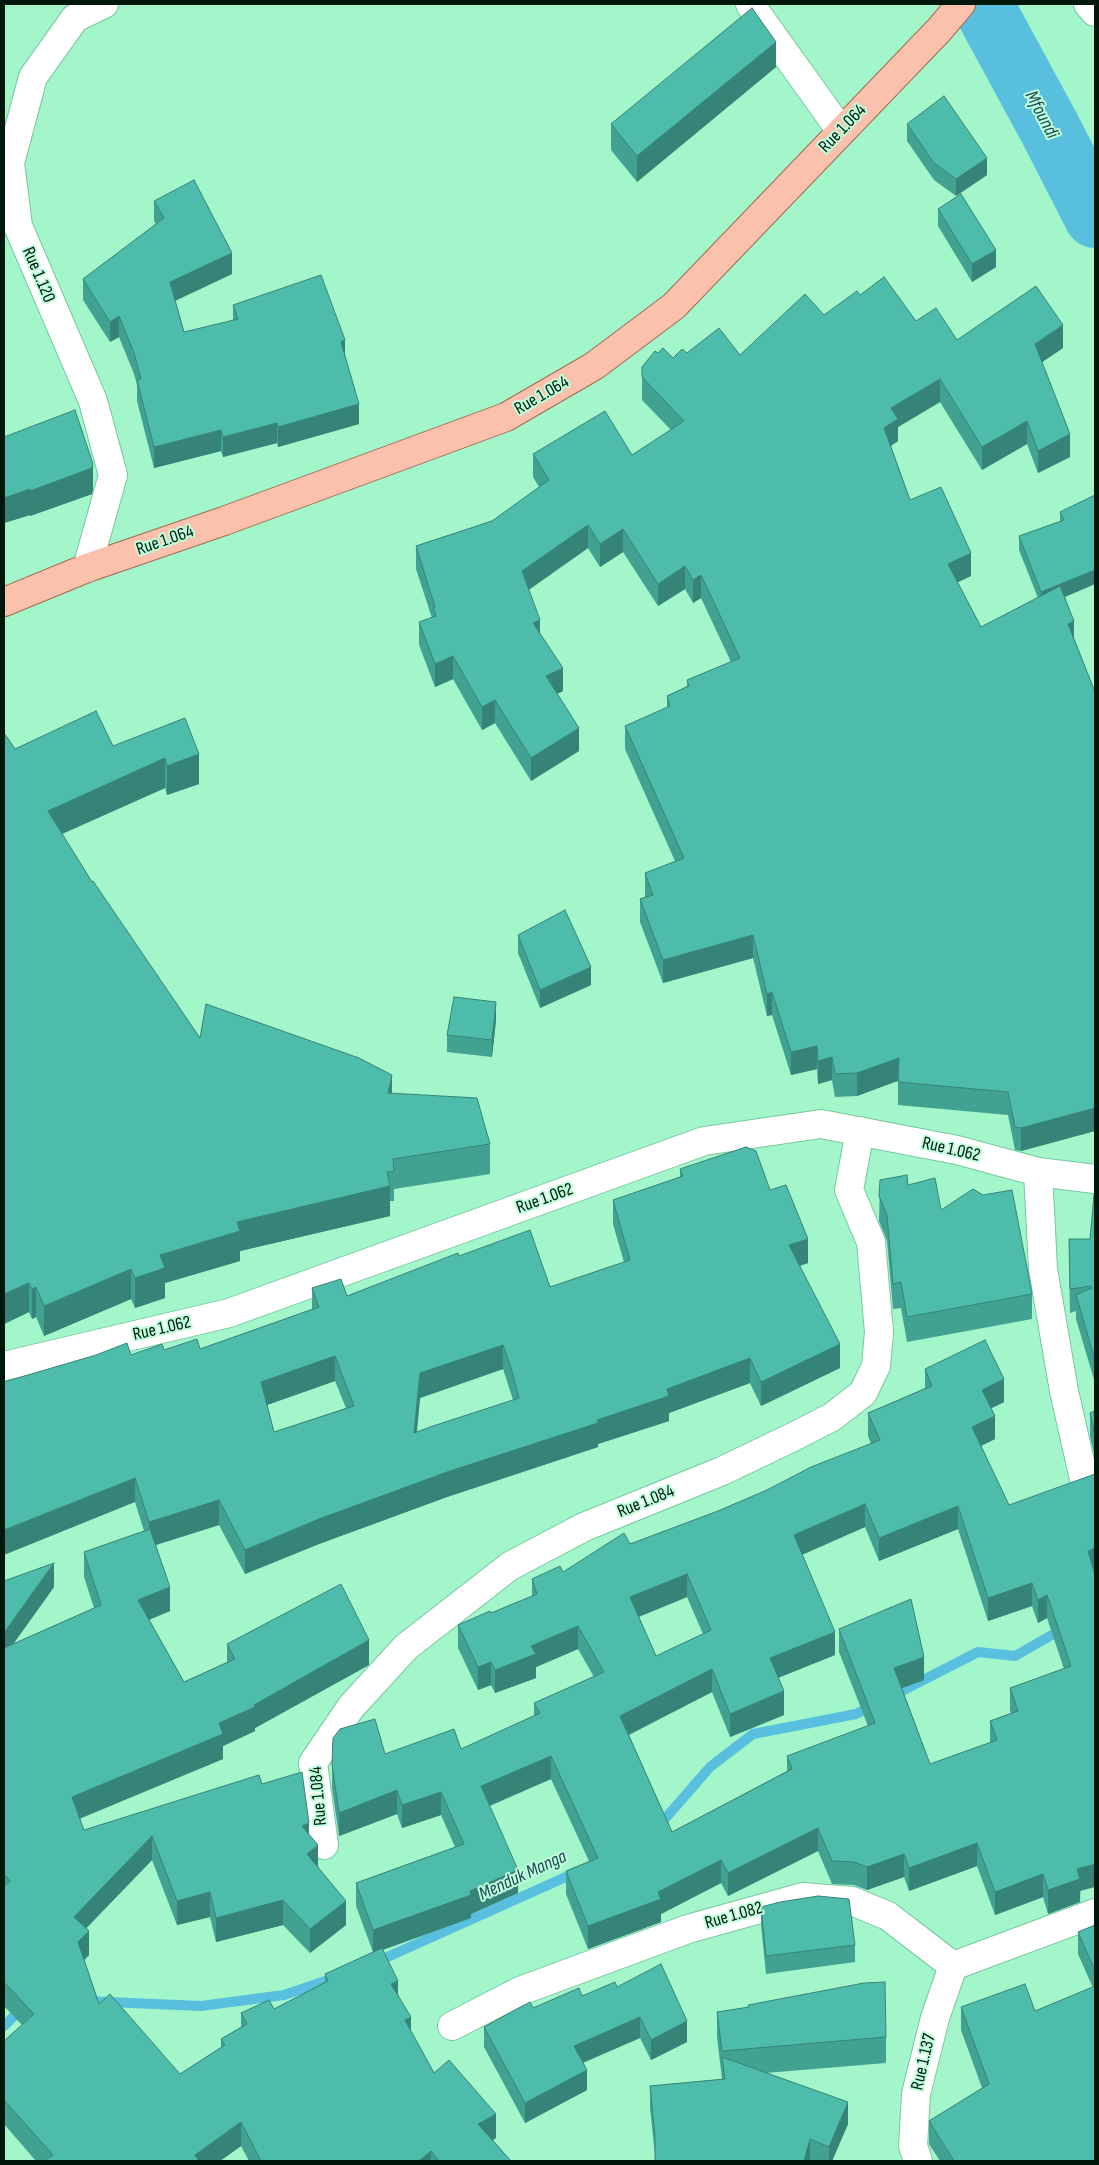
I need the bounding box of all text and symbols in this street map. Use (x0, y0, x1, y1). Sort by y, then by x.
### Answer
water label: Mfoundi (1019, 87, 1063, 143)
street label: Rue 1.064 (815, 100, 871, 158)
street label: Rue 1.120 (17, 244, 59, 306)
street label: Rue 1.064 (511, 372, 573, 420)
street label: Rue 1.064 (133, 521, 197, 561)
street label: Rue 1.062 (920, 1133, 982, 1167)
street label: Rue 1.062 (514, 1179, 576, 1219)
street label: Rue 1.062 (131, 1312, 193, 1346)
street label: Rue 1.084 (614, 1481, 678, 1523)
street label: Rue 1.084 (306, 1765, 332, 1827)
water label: Menduk Manga (476, 1846, 570, 1906)
street label: Rue 1.082 (703, 1897, 765, 1935)
street label: Rue 1.137 (907, 2032, 941, 2092)

